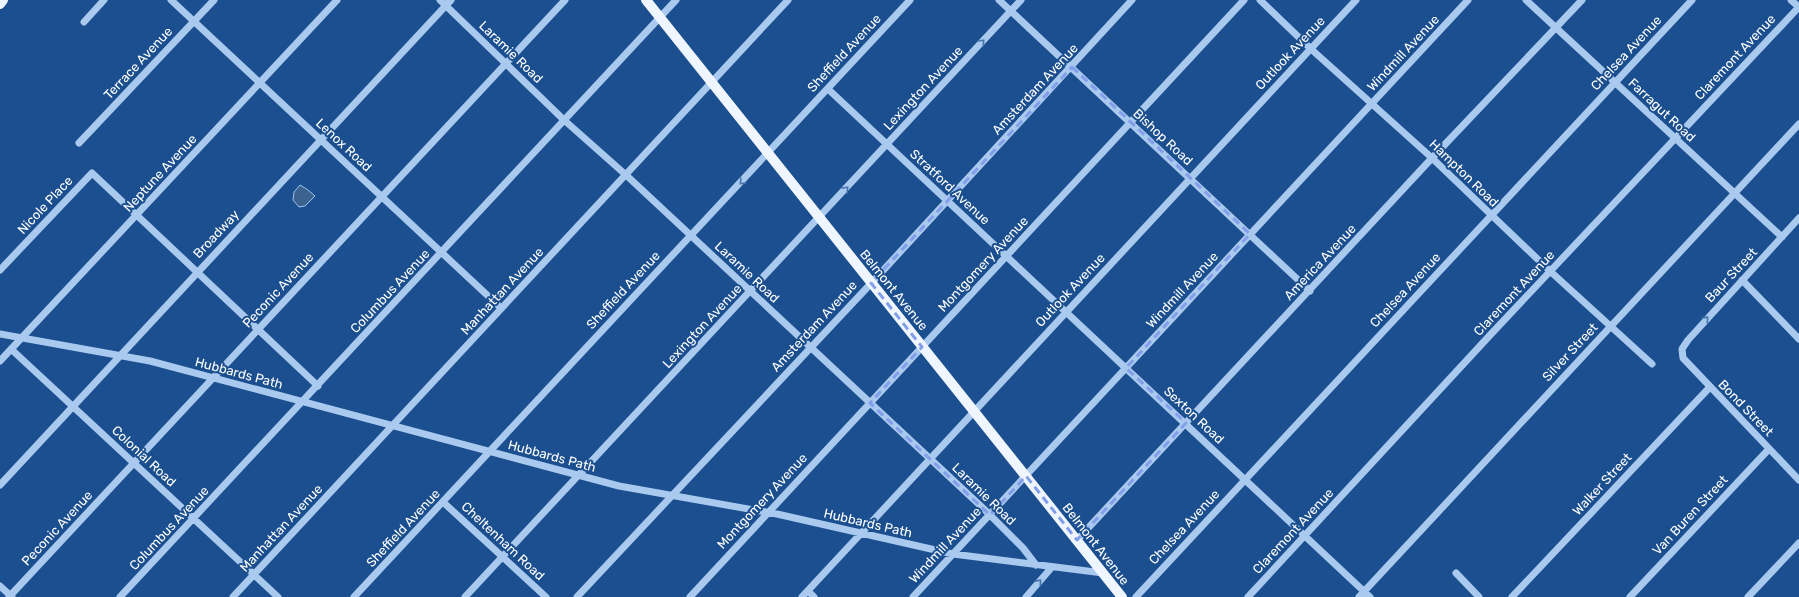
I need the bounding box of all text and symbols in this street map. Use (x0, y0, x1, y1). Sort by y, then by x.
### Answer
street label: Sheffield Avenue (804, 11, 884, 95)
street label: Claremont Avenue (1692, 11, 1778, 103)
street label: Windmill Avenue (1364, 12, 1442, 94)
street label: Outlook Avenue (1252, 13, 1328, 93)
street label: Chelsea Avenue (1588, 13, 1664, 93)
street label: Laramie Road (476, 18, 546, 86)
street label: Terrace Avenue (101, 24, 175, 102)
one-way arrow (977, 39, 985, 47)
street label: Amsterdam Avenue (989, 40, 1081, 138)
street label: Lexington Avenue (880, 43, 966, 134)
street label: Farragut Road (1625, 75, 1699, 146)
street label: Bishop Road (1130, 106, 1196, 168)
street label: Lenox Road (313, 115, 375, 175)
street label: Neptune Avenue (120, 131, 200, 215)
street label: Hampton Road (1426, 136, 1502, 210)
street label: Stratford Avenue (907, 146, 993, 228)
street label: Nicole Place (14, 173, 76, 237)
one-way arrow (739, 177, 747, 185)
one-way arrow (841, 186, 848, 193)
street label: Broadway (190, 207, 242, 261)
street label: Montgomery Avenue (935, 213, 1032, 315)
street label: America Avenue (1281, 221, 1359, 303)
street label: Laramie Road (712, 238, 782, 306)
street label: Manhattan Avenue (458, 244, 546, 338)
street label: Baur Street (1702, 245, 1760, 305)
street label: Columbus Avenue (347, 246, 433, 336)
street label: Belmont Avenue (857, 247, 931, 333)
street label: Claremont Avenue (1471, 247, 1557, 339)
street label: Sheffield Avenue (583, 248, 663, 332)
street label: Windmill Avenue (1143, 249, 1221, 331)
street label: Peconic Avenue (240, 250, 316, 330)
street label: Outlook Avenue (1032, 250, 1108, 330)
street label: Chelsea Avenue (1367, 250, 1443, 330)
street label: Amsterdam Avenue (768, 277, 860, 375)
street label: Lexington Avenue (659, 281, 745, 372)
one-way arrow (1702, 316, 1709, 324)
street label: Silver Street (1539, 320, 1601, 384)
street label: Hubbards Path (193, 354, 285, 392)
street label: Bond Street (1715, 377, 1777, 439)
street label: Sexton Road (1161, 383, 1227, 447)
street label: Colonial Road (109, 423, 179, 489)
street label: Hubbards Path (506, 437, 598, 475)
street label: Montgomery Avenue (714, 450, 811, 552)
street label: Walker Street (1569, 450, 1635, 518)
street label: Laramie Road (949, 460, 1019, 528)
street label: Van Buren Street (1649, 472, 1731, 558)
street label: Manhattan Avenue (237, 481, 325, 575)
street label: Columbus Avenue (126, 483, 212, 573)
street label: Claremont Avenue (1250, 485, 1336, 577)
street label: Sheffield Avenue (363, 486, 443, 570)
street label: Chelsea Avenue (1146, 487, 1222, 567)
street label: Peconic Avenue (19, 488, 95, 568)
street label: Cheltenham Road (458, 499, 548, 583)
street label: Belmont Avenue (1059, 500, 1133, 588)
street label: Windmill Avenue (906, 504, 984, 586)
street label: Hubbards Path (822, 506, 914, 540)
one-way arrow (1035, 580, 1042, 587)

